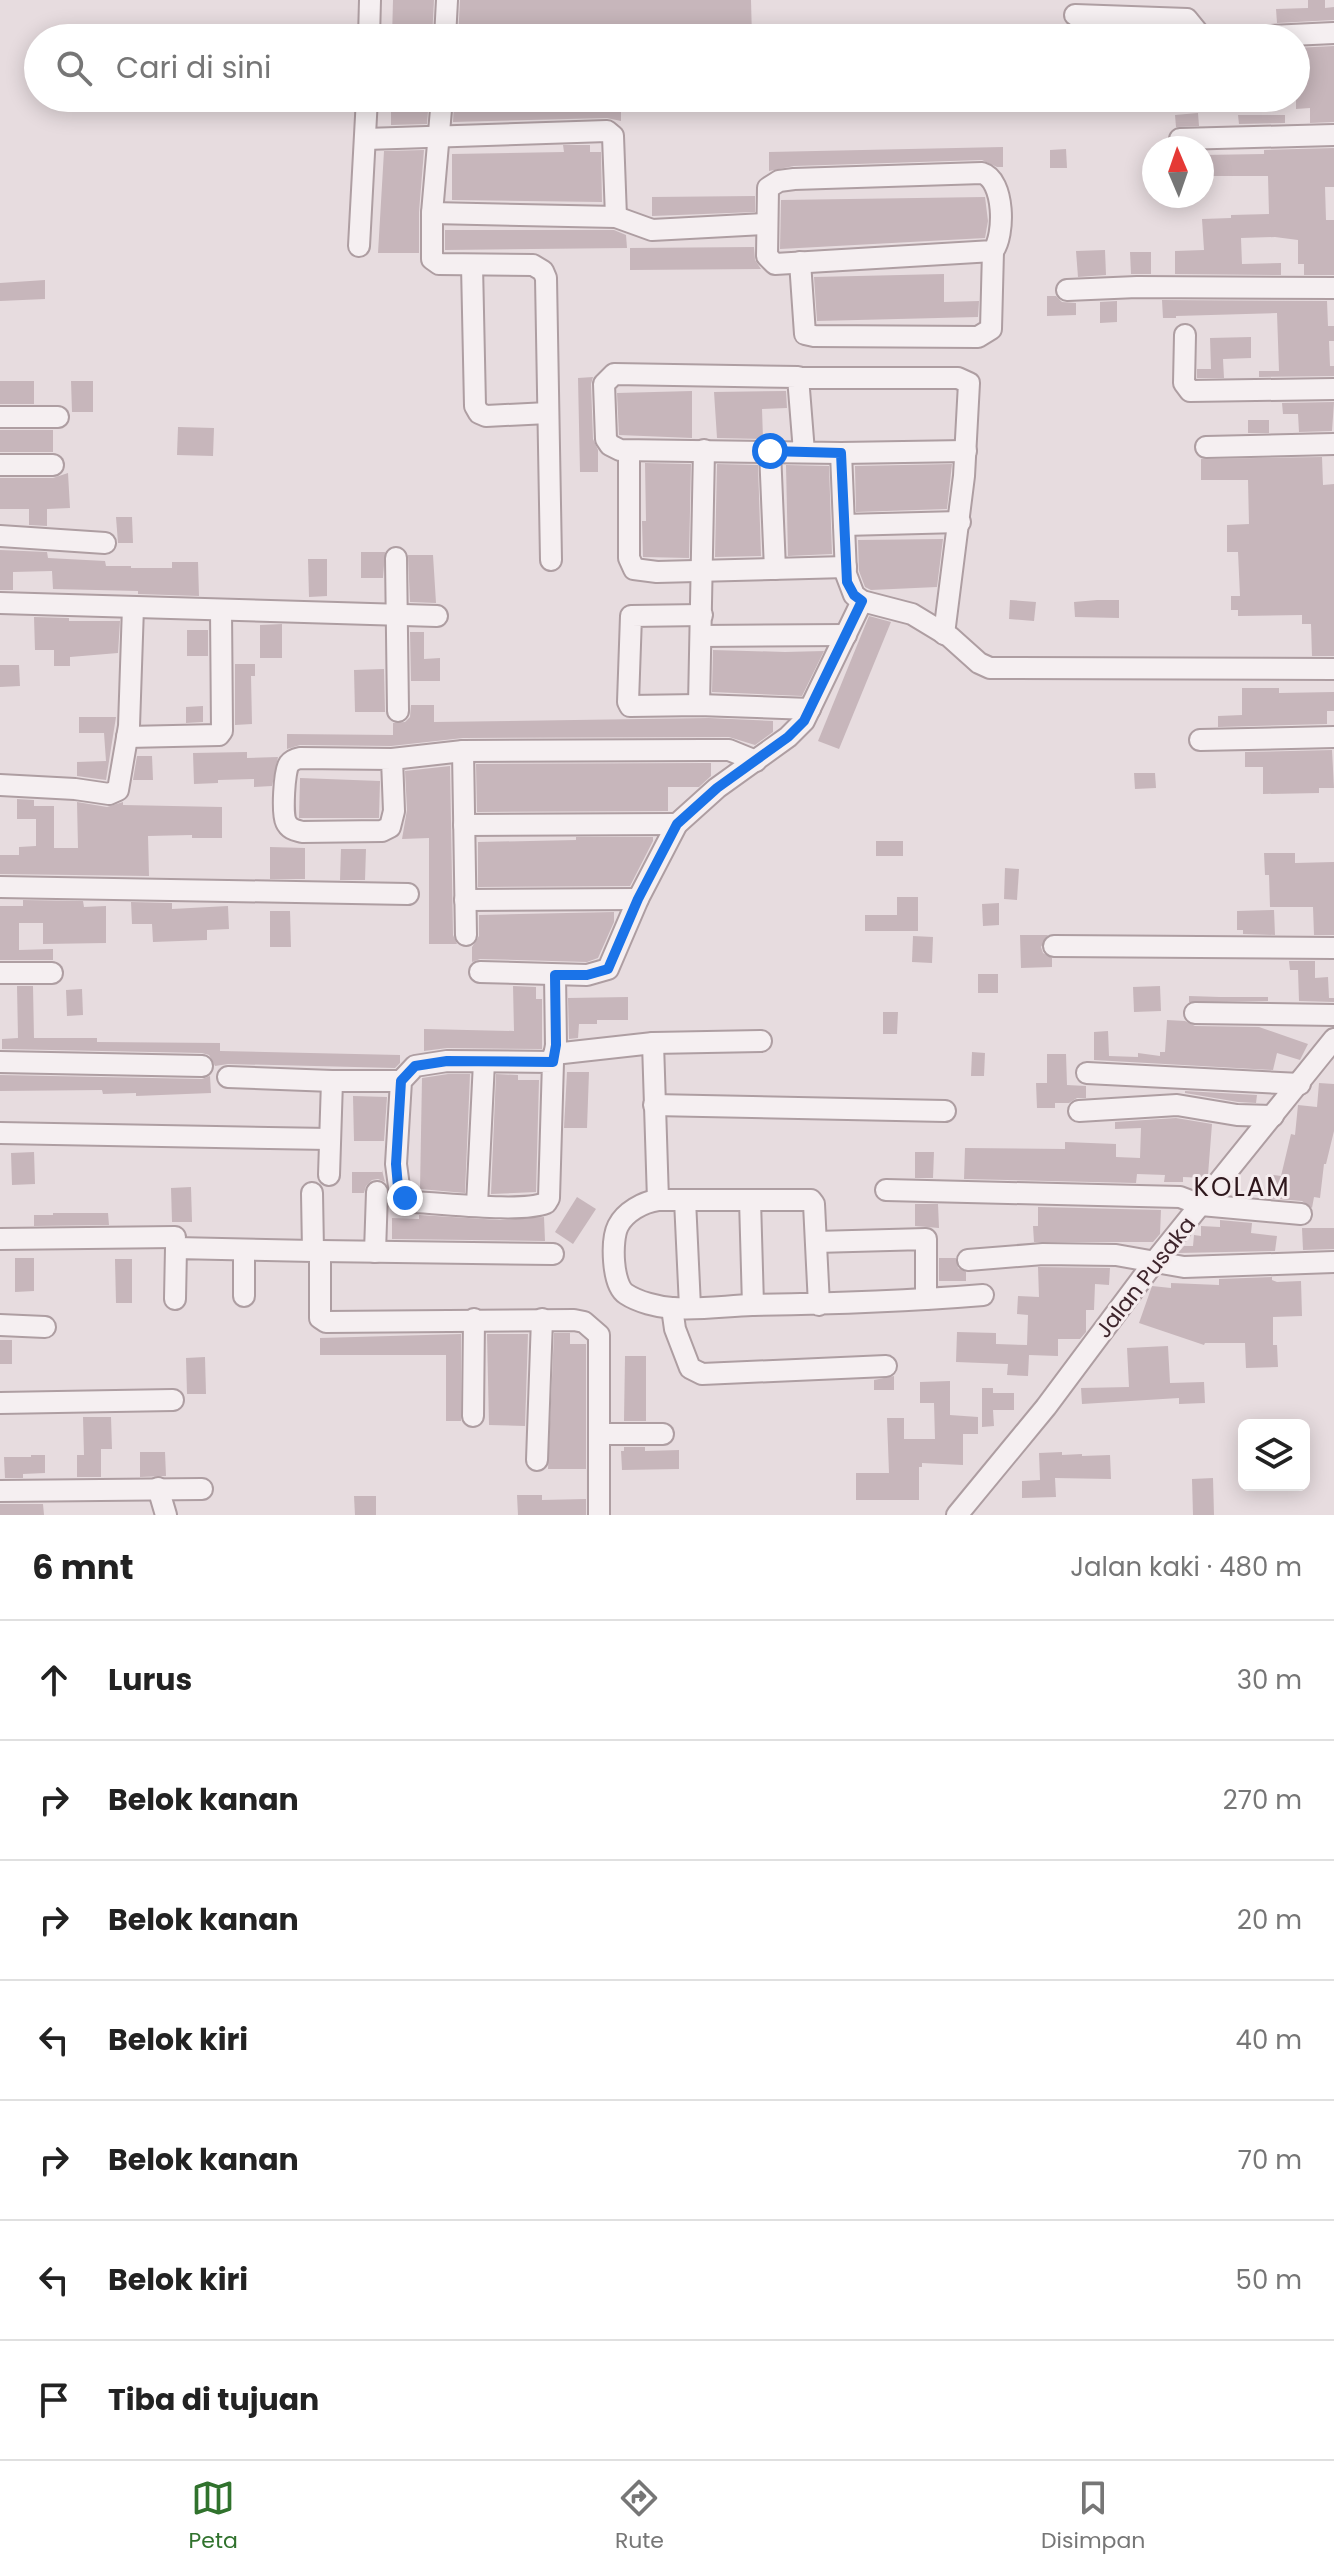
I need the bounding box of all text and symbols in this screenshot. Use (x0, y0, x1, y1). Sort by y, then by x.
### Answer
search box (24, 24, 1310, 112)
icon: search (52, 46, 96, 90)
text: Cari di sini (116, 46, 271, 89)
north arrow (1142, 136, 1214, 208)
route start (752, 433, 788, 469)
district label: KOLAM (1193, 1169, 1291, 1205)
route end (387, 1180, 423, 1216)
street label: Jalan Pusaka (1088, 1210, 1203, 1344)
map controls (1238, 1419, 1310, 1491)
button: layers (1238, 1419, 1310, 1491)
text: 6 mnt (32, 1543, 134, 1591)
text: Jalan kaki · 480 m (1070, 1549, 1302, 1585)
icon: ahead (32, 1658, 76, 1702)
text: Lurus (108, 1658, 192, 1701)
text: 30 m (1237, 1662, 1302, 1698)
icon: right (32, 1778, 76, 1822)
text: Belok kanan (108, 1778, 299, 1821)
text: 270 m (1223, 1782, 1302, 1818)
icon: right (32, 1898, 76, 1942)
text: Belok kanan (108, 1898, 299, 1941)
text: 20 m (1237, 1902, 1302, 1938)
icon: left (32, 2018, 76, 2062)
text: Belok kiri (108, 2018, 248, 2061)
text: 40 m (1236, 2022, 1302, 2058)
icon: right (32, 2138, 76, 2182)
text: Belok kanan (108, 2138, 299, 2181)
text: 70 m (1238, 2142, 1302, 2178)
icon: left (32, 2258, 76, 2302)
text: Belok kiri (108, 2258, 248, 2301)
text: 50 m (1236, 2262, 1302, 2298)
icon: arrive (32, 2378, 76, 2422)
text: Tiba di tujuan (108, 2378, 319, 2421)
tab: Peta (189, 2476, 238, 2557)
tab: Rute (615, 2476, 664, 2557)
tab: Disimpan (1041, 2476, 1145, 2557)

